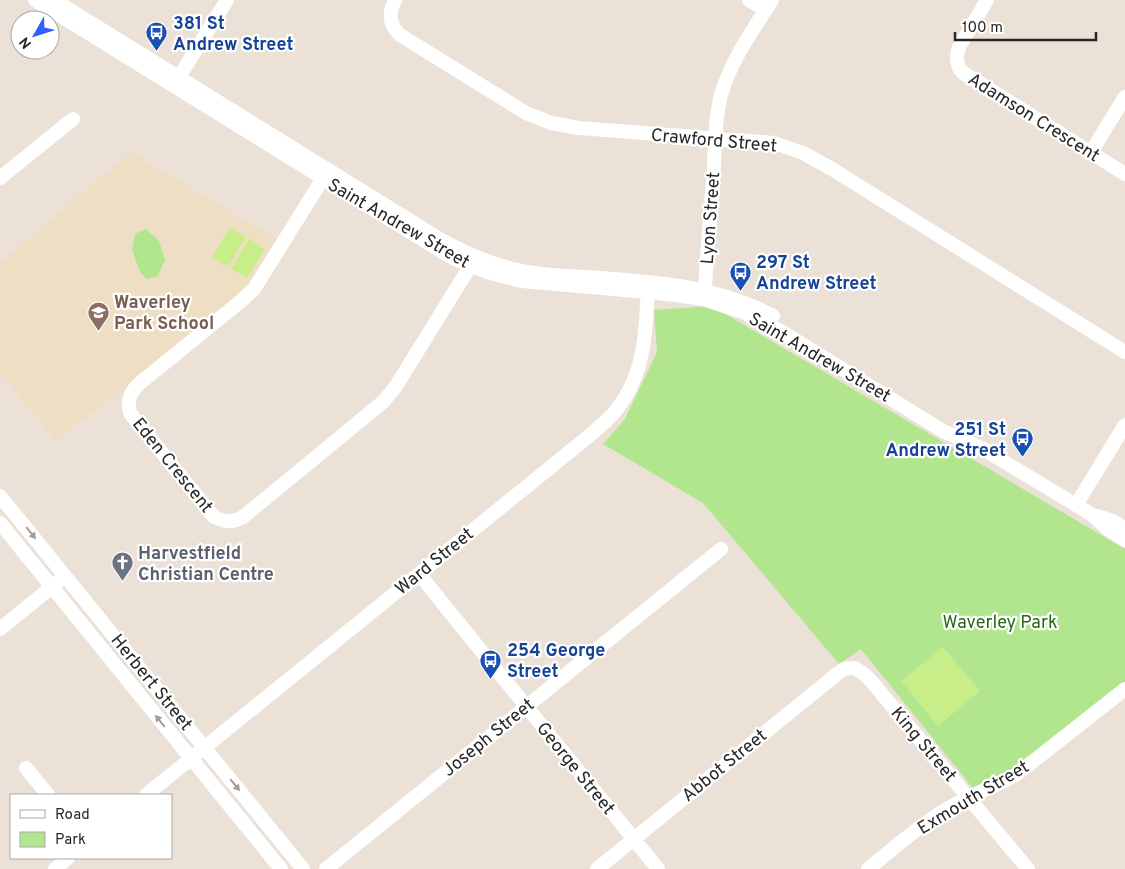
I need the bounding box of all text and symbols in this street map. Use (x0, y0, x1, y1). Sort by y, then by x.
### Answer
north arrow (10, 10, 60, 60)
scale bar (955, 10, 1096, 42)
place label: 381 St Andrew Street (173, 13, 294, 57)
text: 100 m (962, 19, 1003, 38)
bus stop icon: 381 St Andrew Street (145, 21, 169, 52)
text: N (16, 33, 36, 51)
street label: Adamson Crescent (963, 68, 1103, 168)
street label: Crawford Street (650, 125, 778, 158)
street label: Lyon Street (697, 171, 726, 265)
street label: Saint Andrew Street (323, 174, 473, 274)
place label: 297 St Andrew Street (756, 252, 877, 296)
bus stop icon: 297 St Andrew Street (728, 260, 752, 291)
place label: Waverley Park School (114, 292, 214, 336)
school or university icon: Waverley Park School (86, 300, 110, 331)
street label: Saint Andrew Street (744, 308, 894, 408)
street label: Eden Crescent (126, 414, 217, 518)
place label: 251 St Andrew Street (885, 419, 1006, 463)
bus stop icon: 251 St Andrew Street (1010, 427, 1034, 458)
street label: Ward Street (391, 523, 479, 601)
one-way arrow (25, 527, 36, 540)
place label: Harvestfield Christian Centre (138, 543, 274, 587)
church icon: Harvestfield Christian Centre (110, 551, 134, 582)
park label: Waverley Park (943, 612, 1057, 635)
street label: Herbert Street (105, 630, 197, 736)
place label: 254 George Street (507, 640, 605, 684)
bus stop icon: 254 George Street (479, 648, 503, 679)
street label: Joseph Street (438, 694, 540, 782)
street label: King Street (885, 703, 961, 787)
one-way arrow (155, 714, 166, 727)
street label: George Street (531, 718, 619, 820)
street label: Abbot Street (678, 725, 772, 808)
street label: Exmouth Street (914, 756, 1034, 841)
one-way arrow (230, 779, 241, 792)
legend (10, 794, 172, 859)
text: Road (55, 806, 90, 825)
text: Park (55, 831, 86, 850)

